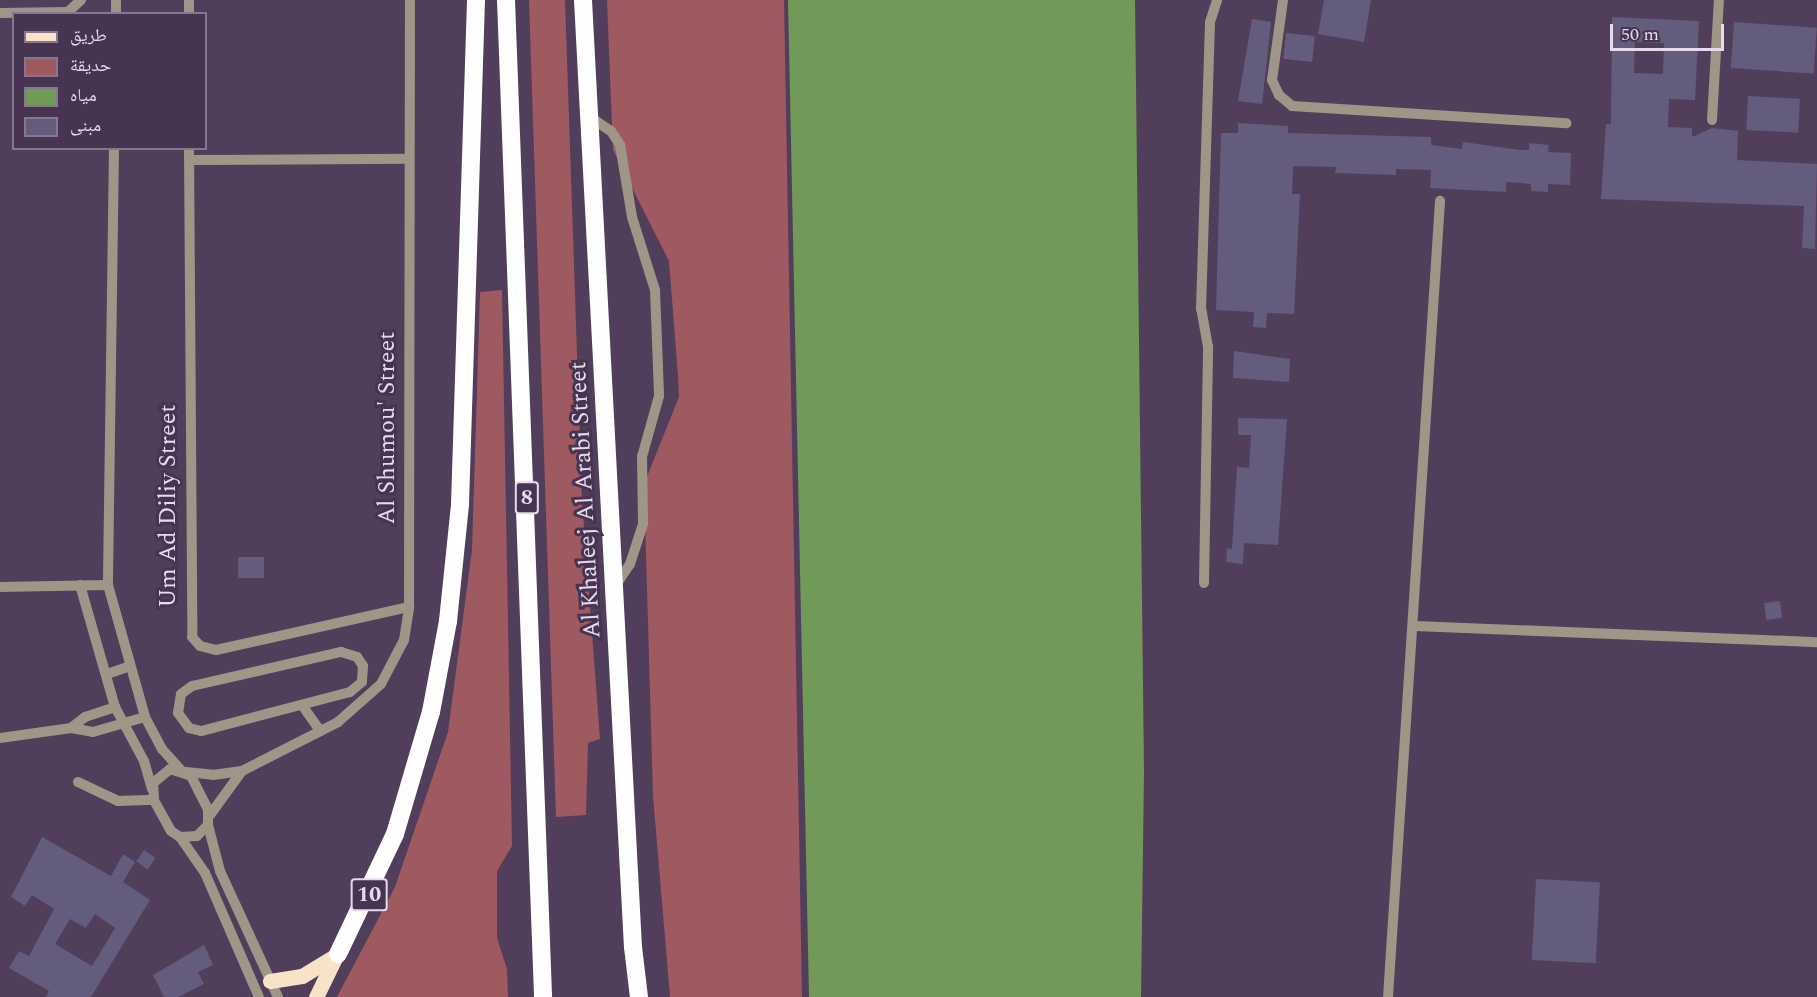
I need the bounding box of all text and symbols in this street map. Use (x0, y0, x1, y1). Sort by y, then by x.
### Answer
legend (12, 12, 207, 150)
scale bar (1613, 12, 1727, 50)
text: 50 m (1621, 21, 1659, 48)
text: طريق (70, 22, 107, 49)
text: حديقة (70, 52, 111, 79)
text: مياه (70, 82, 97, 109)
text: مبنى (70, 112, 101, 139)
street label: Al Shumou' Street (374, 331, 402, 525)
street label: Al Khaleej Al Arabi Street (564, 361, 608, 639)
street label: Um Ad Diliy Street (155, 404, 183, 608)
road number: 8 (514, 479, 540, 517)
road number: 10 (350, 876, 388, 914)

